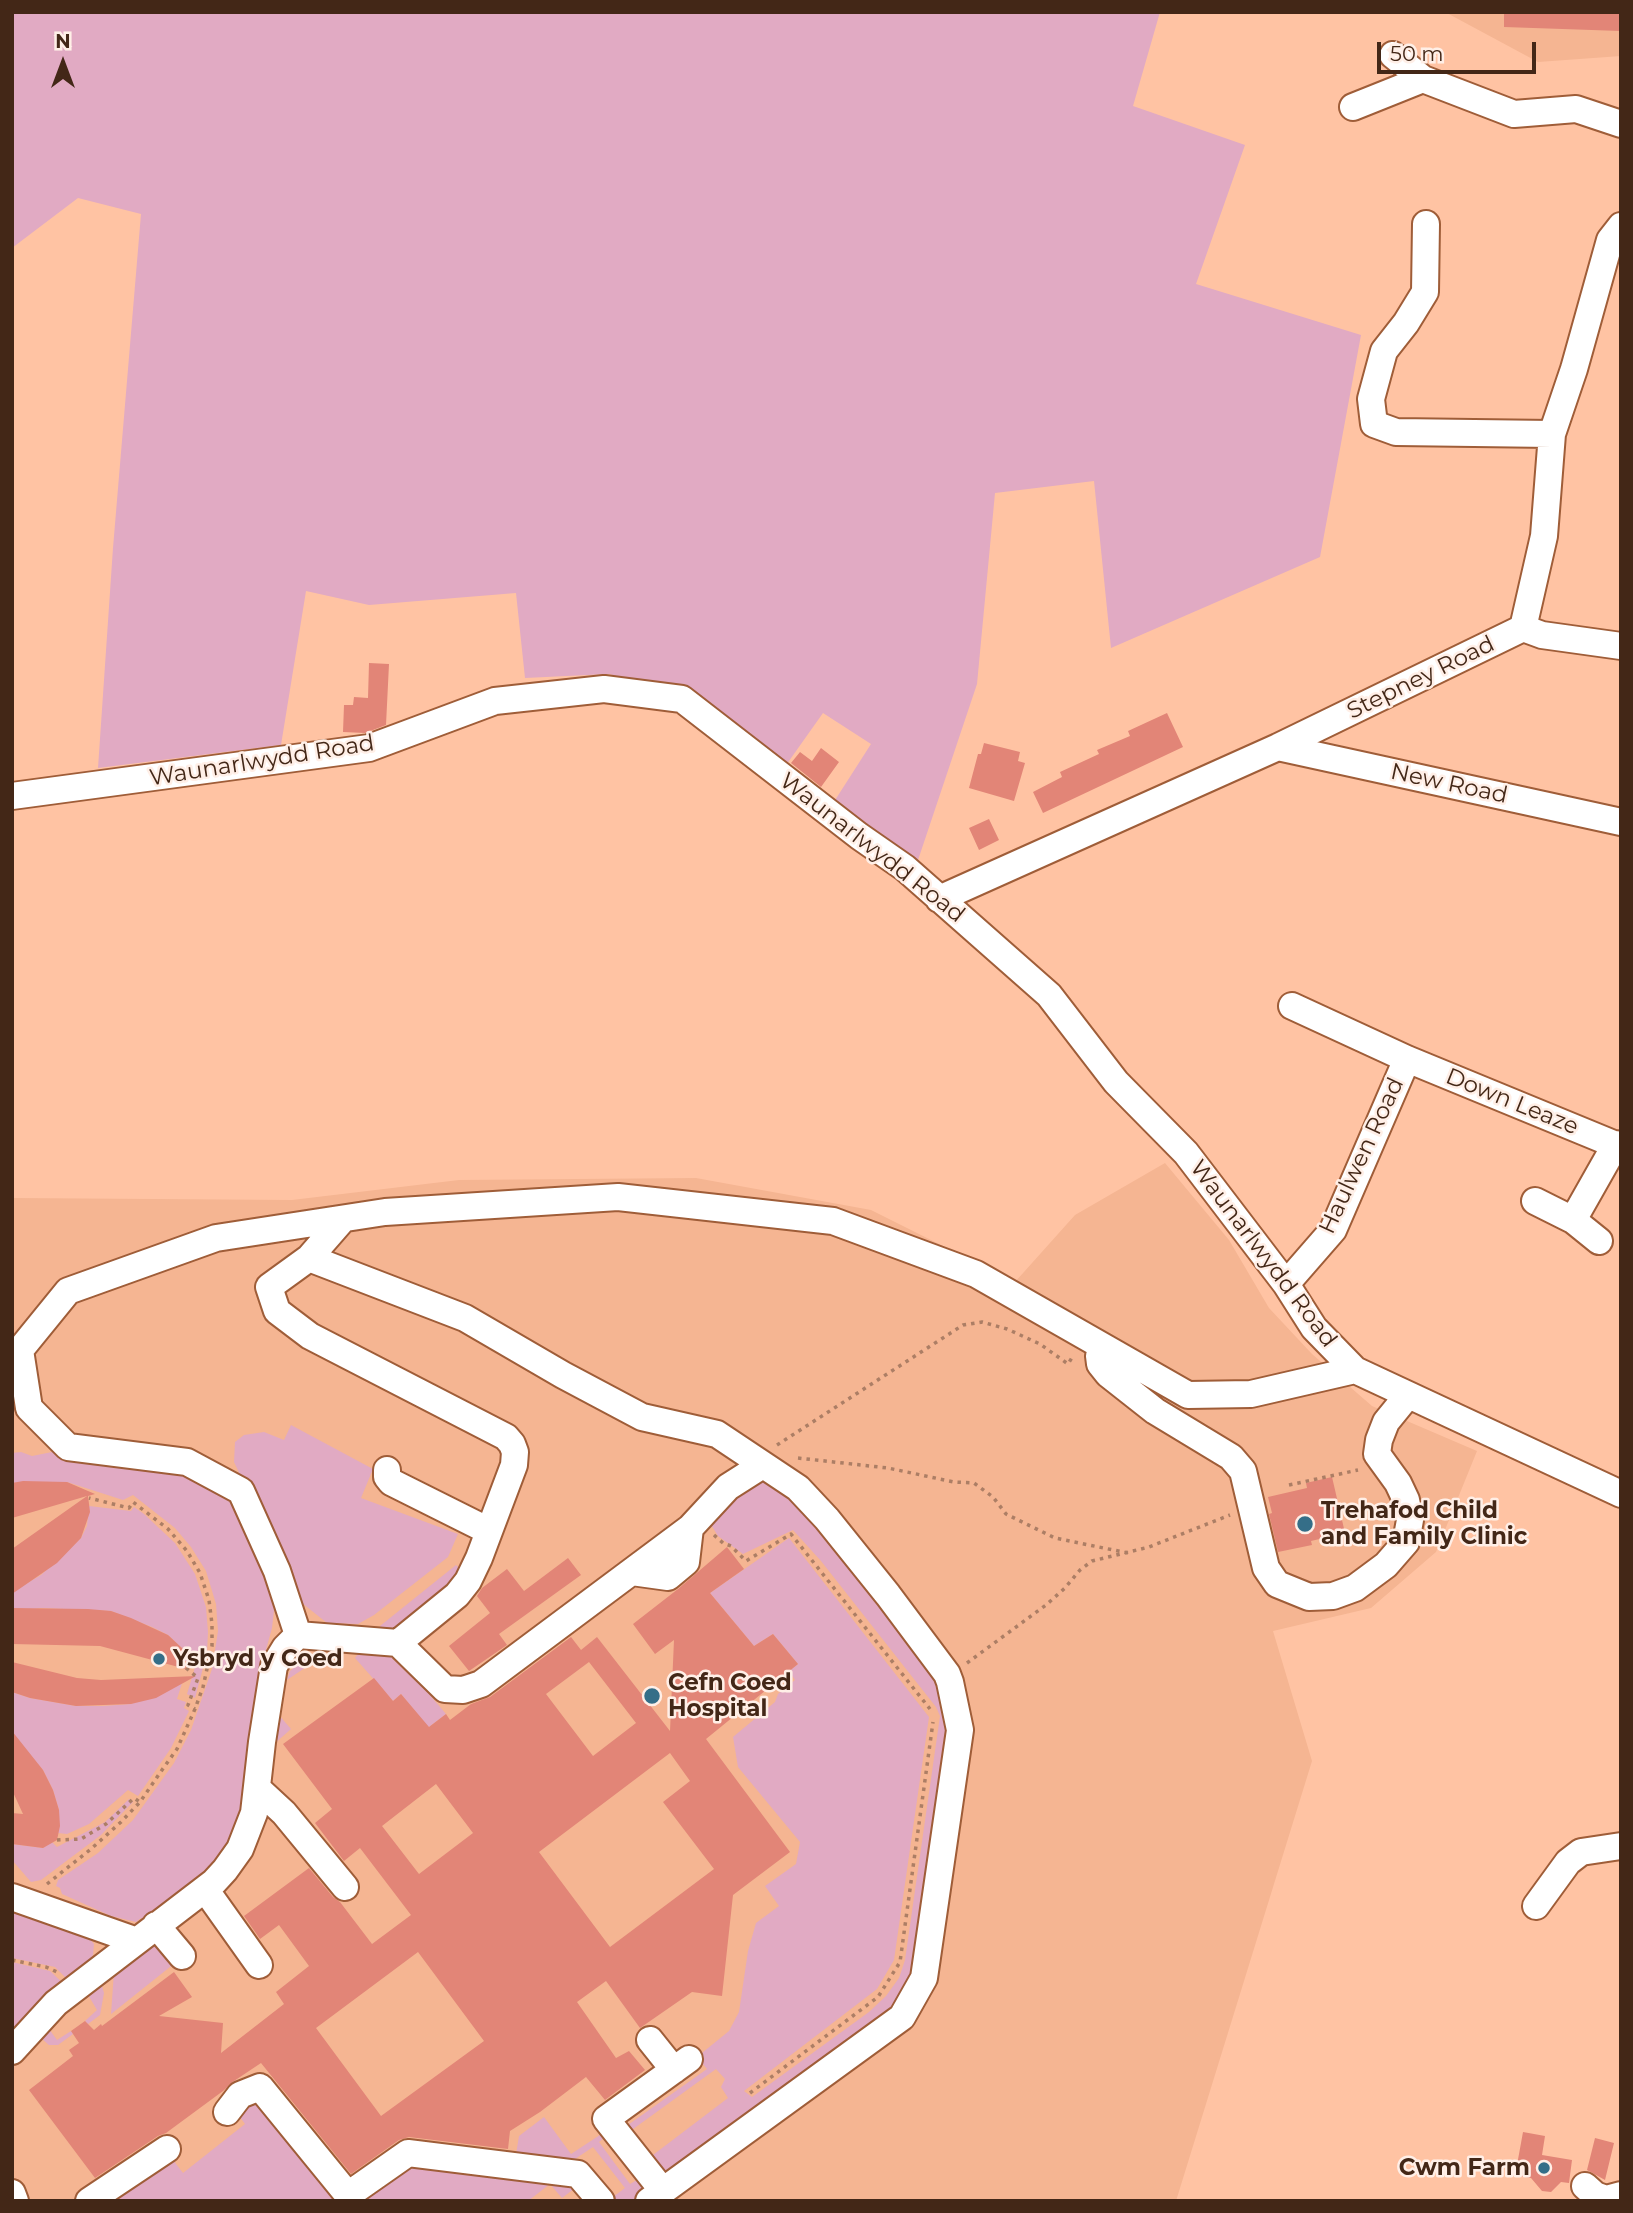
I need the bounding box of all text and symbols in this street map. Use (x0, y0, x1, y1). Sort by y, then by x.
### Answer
north arrow (28, 28, 98, 98)
scale bar (1381, 28, 1540, 72)
text: N (55, 30, 71, 53)
text: 50 m (1390, 41, 1444, 66)
street label: Stepney Road (1343, 630, 1499, 726)
street label: Waunarlwydd Road (148, 730, 376, 792)
street label: New Road (1388, 758, 1510, 810)
street label: Waunarlwydd Road (774, 767, 970, 929)
street label: Down Leaze (1442, 1063, 1582, 1141)
street label: Haulwen Road (1314, 1073, 1410, 1239)
street label: Waunarlwydd Road (1184, 1155, 1342, 1353)
place label: Trehafod Child and Family Clinic (1321, 1497, 1527, 1551)
marker: Trehafod Child and Family Clinic (1295, 1514, 1315, 1534)
place label: Ysbryd y Coed (173, 1645, 343, 1673)
marker: Ysbryd y Coed (151, 1651, 167, 1667)
place label: Cefn Coed Hospital (668, 1669, 792, 1723)
marker: Cefn Coed Hospital (642, 1686, 662, 1706)
place label: Cwm Farm (1399, 2154, 1530, 2182)
marker: Cwm Farm (1536, 2160, 1552, 2176)

